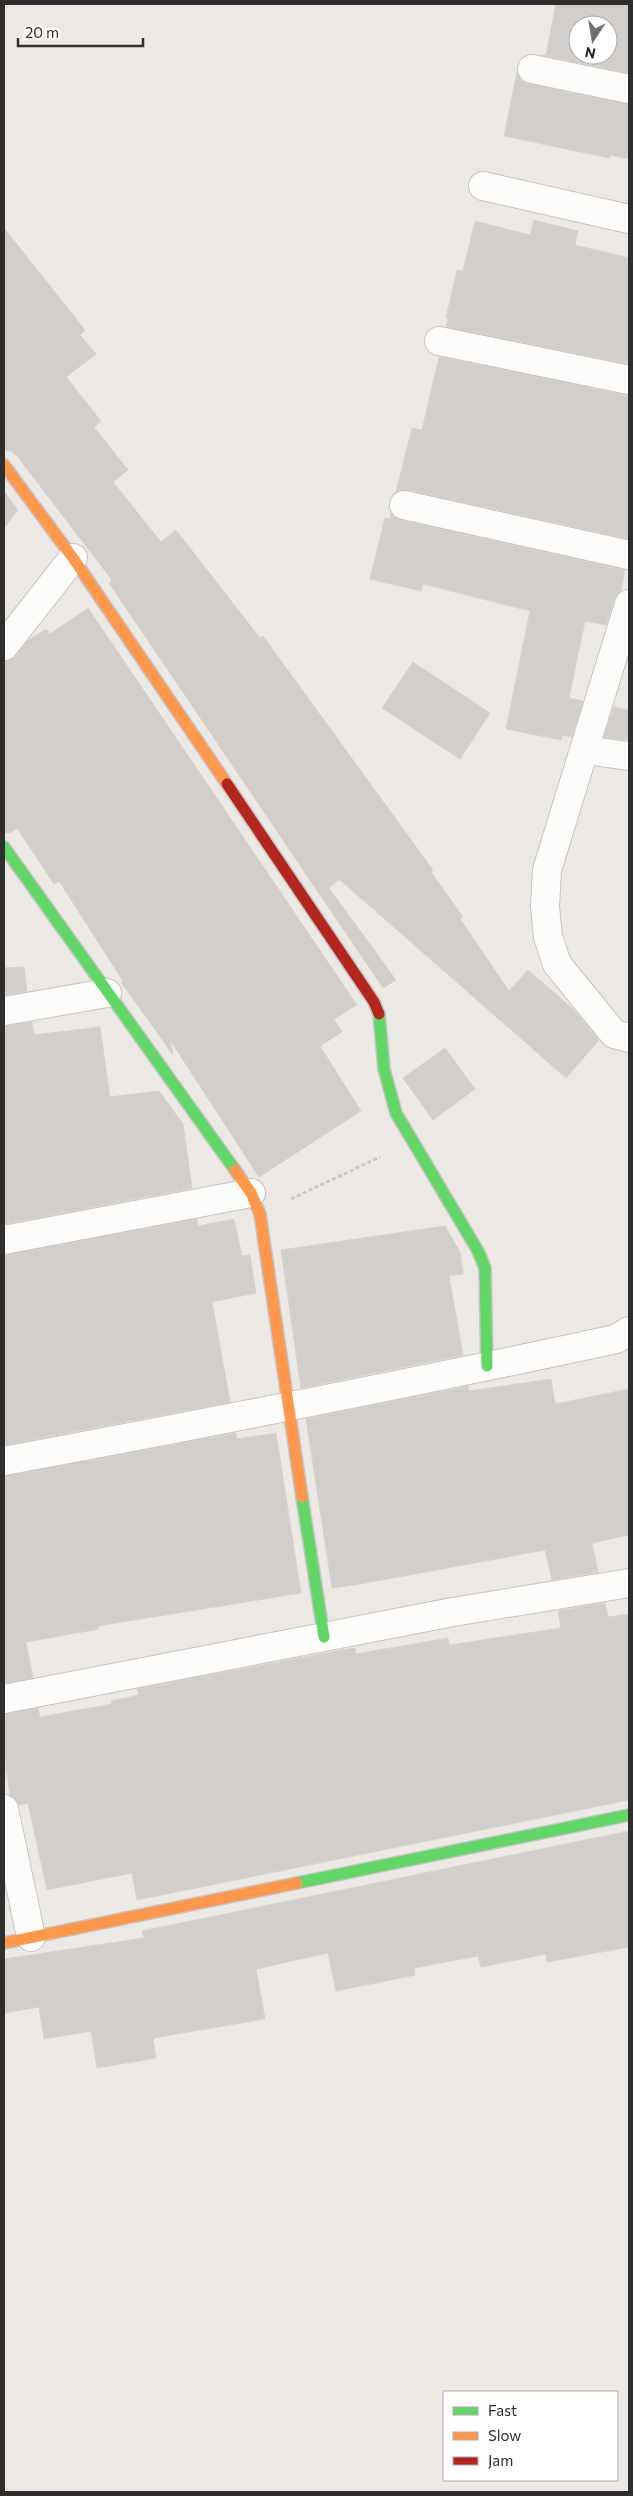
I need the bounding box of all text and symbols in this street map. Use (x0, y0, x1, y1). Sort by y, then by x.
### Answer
scale bar (18, 15, 142, 47)
north arrow (568, 15, 618, 65)
text: 20 m (25, 23, 59, 41)
text: N (583, 44, 597, 63)
legend (443, 2391, 618, 2481)
text: Fast (488, 2401, 517, 2419)
text: Slow (488, 2426, 521, 2444)
text: Jam (488, 2451, 513, 2469)

